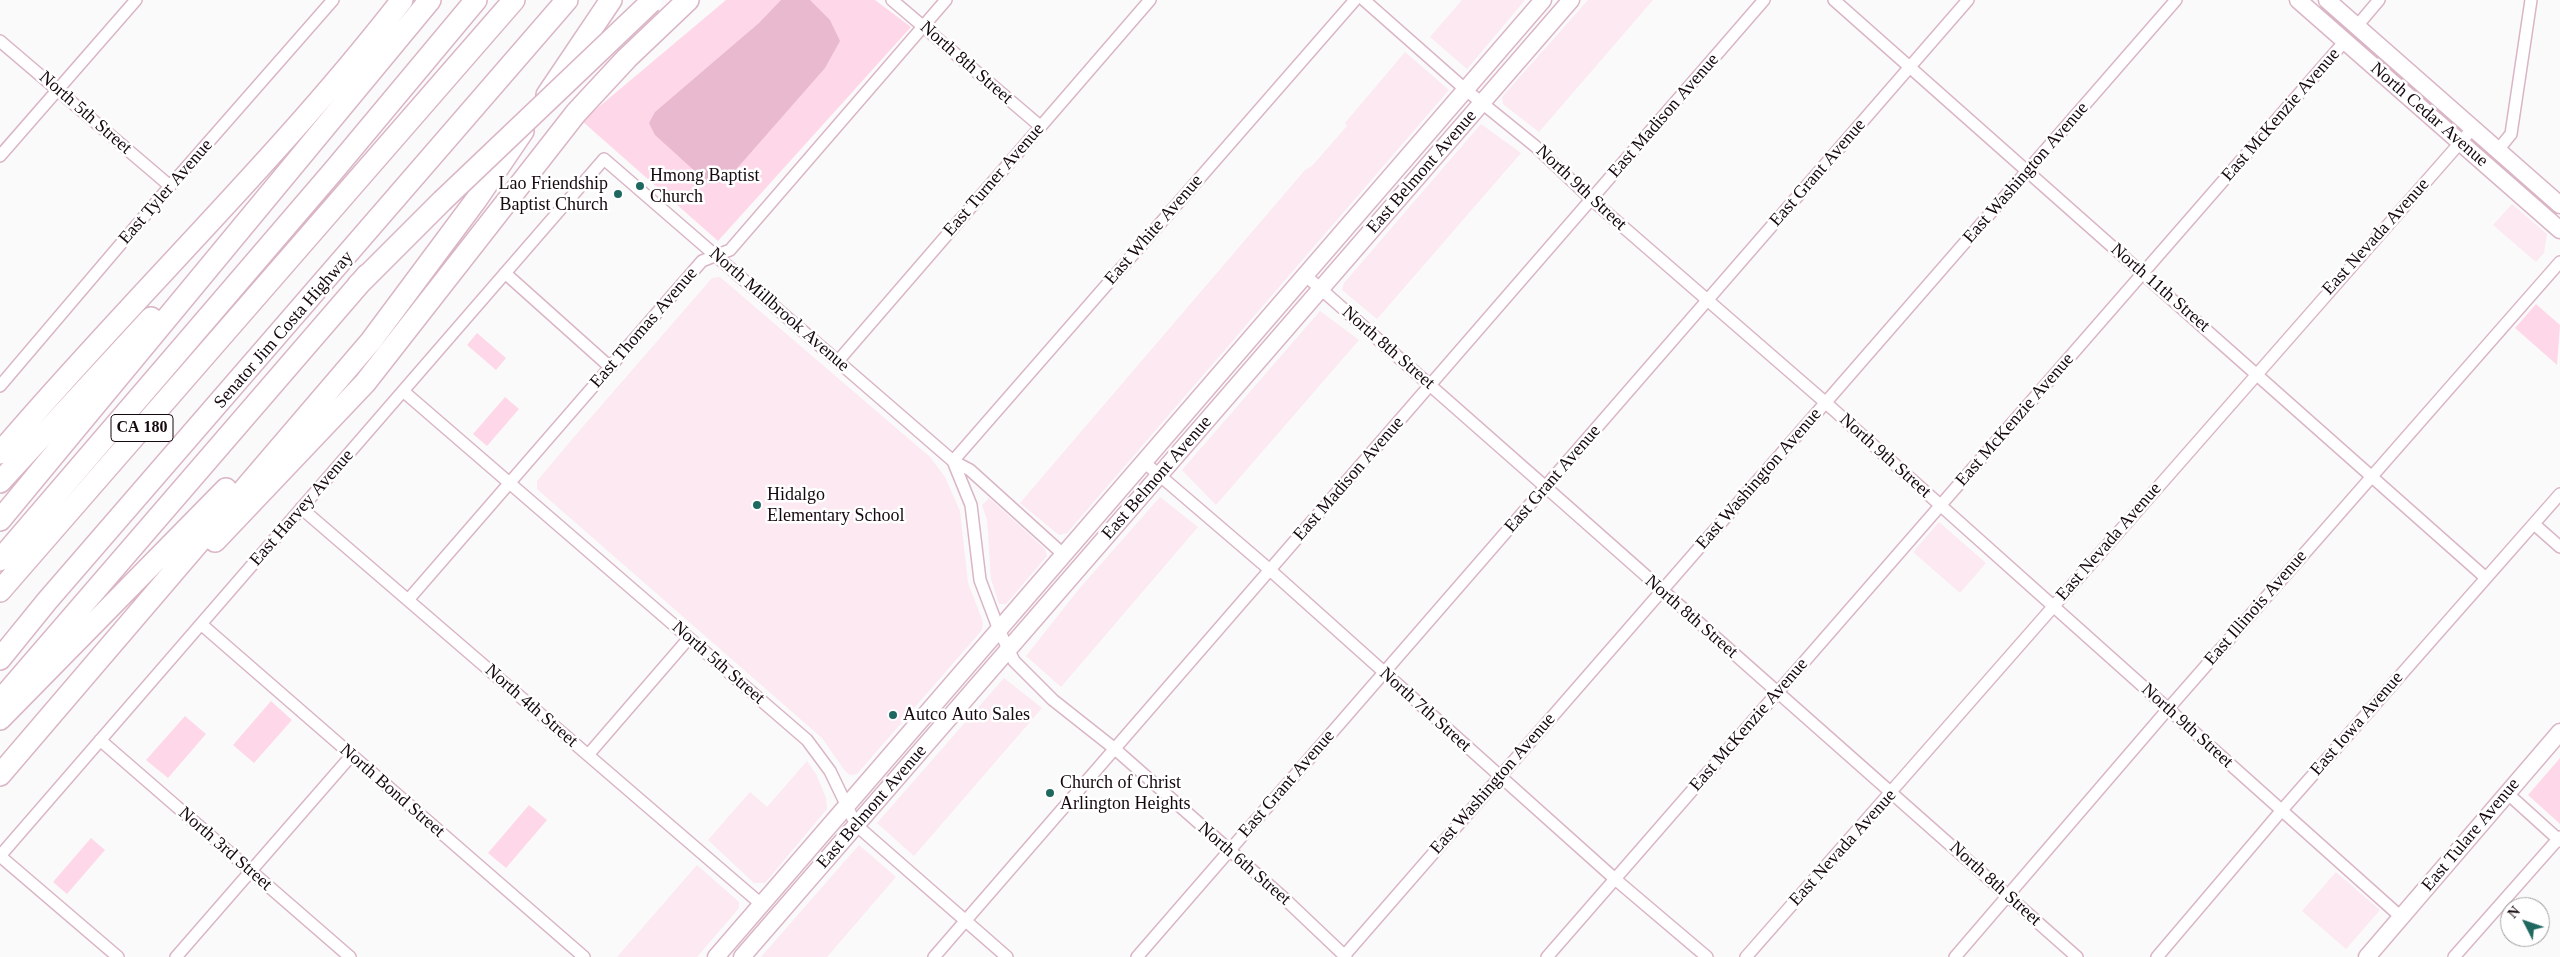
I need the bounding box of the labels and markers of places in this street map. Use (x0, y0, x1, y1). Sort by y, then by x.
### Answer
place label: Hmong Baptist Church (650, 165, 760, 208)
place label: Lao Friendship Baptist Church (499, 173, 608, 215)
marker: Hmong Baptist Church (634, 180, 646, 192)
marker: Lao Friendship Baptist Church (612, 188, 624, 200)
place label: Hidalgo Elementary School (767, 484, 904, 526)
marker: Hidalgo Elementary School (751, 499, 763, 511)
place label: Autco Auto Sales (903, 704, 1030, 726)
marker: Autco Auto Sales (887, 709, 899, 721)
place label: Church of Christ Arlington Heights (1060, 772, 1190, 814)
marker: Church of Christ Arlington Heights (1044, 787, 1056, 799)

